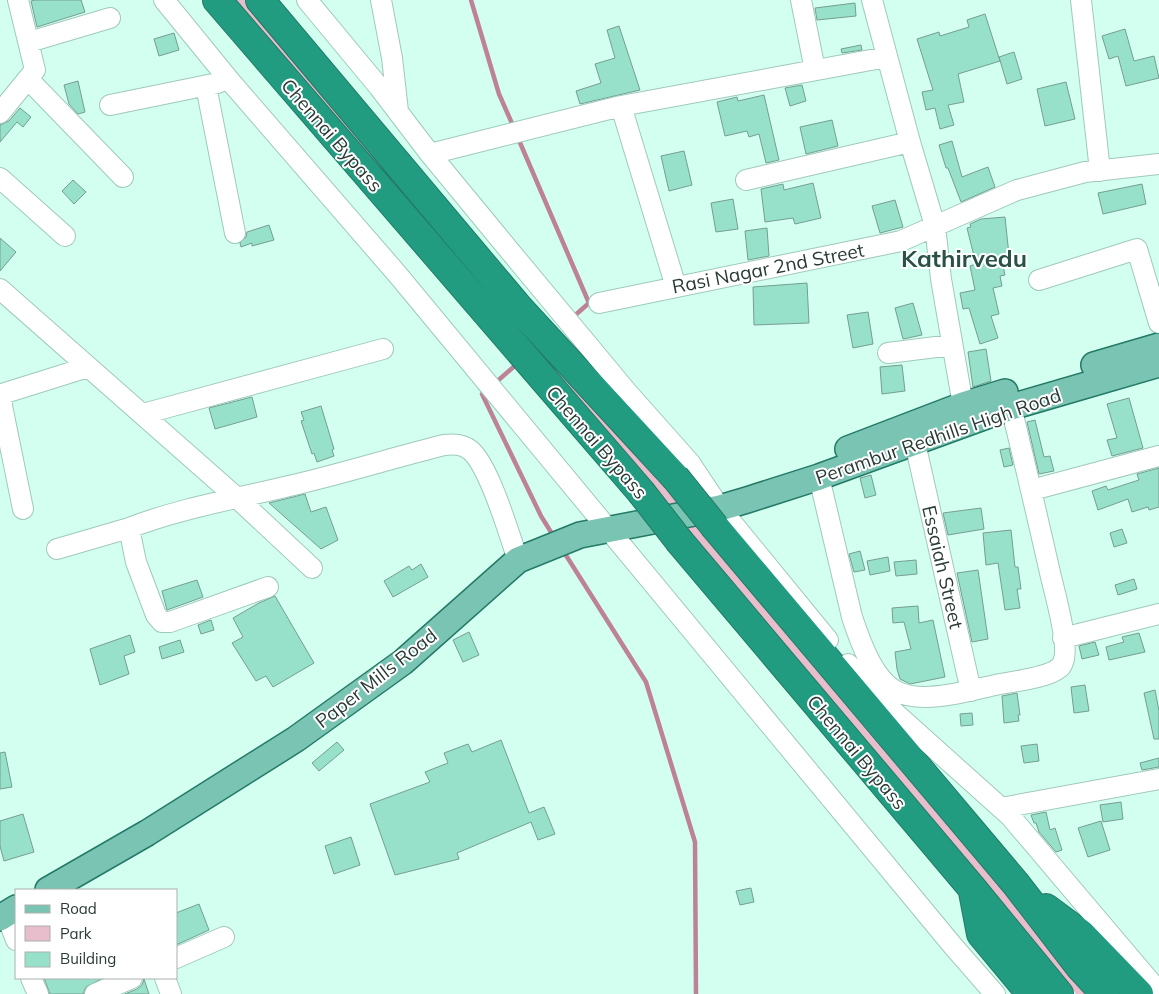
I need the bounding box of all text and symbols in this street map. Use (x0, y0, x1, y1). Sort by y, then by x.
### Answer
street label: Chennai Bypass (276, 73, 388, 197)
street label: Rasi Nagar 2nd Street (670, 238, 866, 298)
district label: Kathirvedu (901, 243, 1027, 273)
street label: Chennai Bypass (541, 380, 653, 504)
street label: Perambur Redhills High Road (812, 383, 1064, 489)
street label: Essaiah Street (917, 503, 969, 631)
street label: Paper Mills Road (310, 623, 442, 733)
street label: Chennai Bypass (802, 690, 912, 814)
legend (15, 889, 178, 979)
text: Road (60, 899, 97, 918)
text: Park (60, 924, 92, 943)
text: Building (60, 949, 116, 968)

